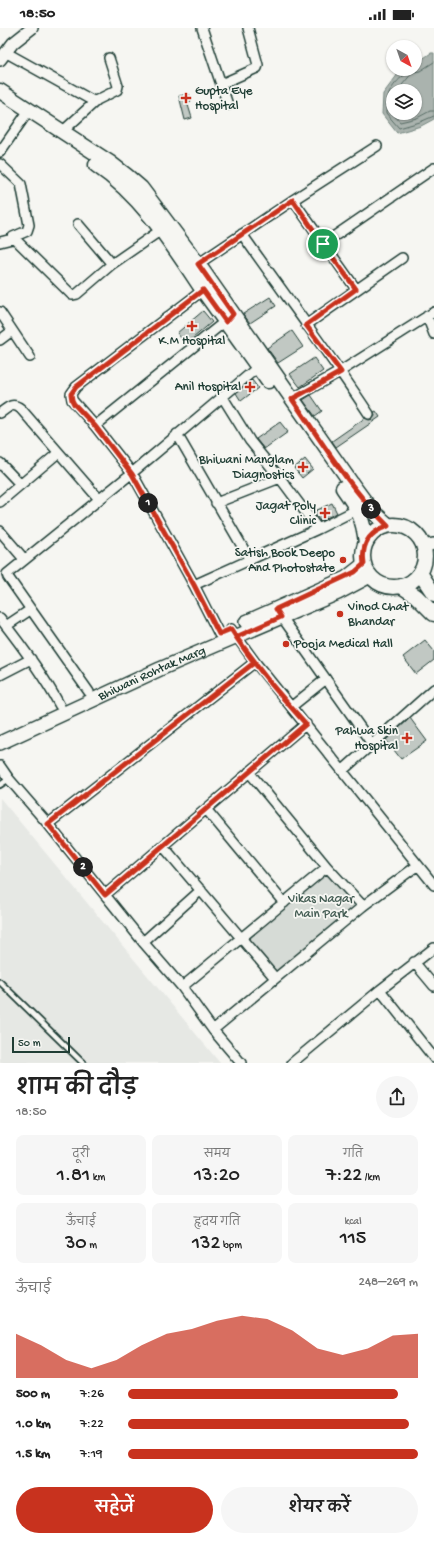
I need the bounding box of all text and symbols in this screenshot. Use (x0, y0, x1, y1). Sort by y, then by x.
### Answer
text: 18:50 (20, 5, 55, 23)
north arrow (386, 40, 422, 76)
map controls (386, 40, 422, 120)
place label: Gupta Eye Hospital (195, 84, 253, 114)
button: layers (386, 84, 422, 120)
marker: Gupta Eye Hospital (180, 92, 192, 104)
pin (306, 227, 340, 261)
icon: arrive (312, 233, 334, 255)
marker: K.M Hospital (186, 320, 198, 332)
place label: K.M Hospital (159, 334, 226, 349)
place label: Anil Hospital (175, 380, 241, 395)
marker: Anil Hospital (244, 381, 256, 393)
place label: Bhiwani Manglam Diagnostics (198, 453, 295, 483)
marker: Bhiwani Manglam Diagnostics (297, 461, 309, 473)
pin: 1 (138, 493, 158, 513)
text: 1 (146, 497, 150, 509)
place label: Jagat Poly Clinic (256, 499, 317, 529)
pin: 3 (361, 499, 381, 519)
text: 3 (368, 503, 374, 515)
marker: Jagat Poly Clinic (319, 507, 331, 519)
place label: Satish Book Deepo And Photostate (235, 546, 335, 576)
marker: Satish Book Deepo And Photostate (338, 555, 348, 565)
place label: Vinod Chat Bhandar (347, 600, 410, 630)
marker: Vinod Chat Bhandar (335, 609, 345, 619)
place label: Pooja Medical Hall (293, 637, 393, 652)
marker: Pooja Medical Hall (281, 639, 291, 649)
street label: Bhiwani Rohtak Marg (95, 643, 208, 704)
place label: Pahwa Skin Hospital (334, 724, 399, 754)
marker: Pahwa Skin Hospital (401, 732, 413, 744)
pin: 2 (73, 857, 93, 877)
text: 2 (80, 861, 86, 873)
park label: Vikas Nagar Main Park (287, 892, 355, 922)
scale bar (12, 1035, 70, 1054)
text: 50 m (18, 1038, 40, 1050)
button: share (376, 1076, 418, 1118)
text: शाम की दौड़ (16, 1077, 137, 1103)
text: 18:50 (16, 1105, 47, 1120)
text: दूरी (72, 1149, 90, 1161)
text: समय (204, 1149, 230, 1161)
text: गति (343, 1149, 363, 1161)
text: 1.81 (57, 1165, 90, 1188)
text: 13:20 (194, 1165, 240, 1188)
text: 7:22 (326, 1165, 362, 1188)
text: km (90, 1172, 105, 1184)
text: /km (362, 1172, 380, 1184)
text: kcal (344, 1216, 362, 1228)
text: ऊँचाई (66, 1217, 96, 1229)
text: हृदय गति (194, 1217, 240, 1229)
text: 115 (340, 1228, 366, 1251)
text: 30 (65, 1233, 87, 1256)
text: 132 (192, 1233, 220, 1256)
text: m (87, 1240, 97, 1252)
text: bpm (220, 1240, 242, 1252)
text: 248–269 m (359, 1275, 418, 1290)
text: ऊँचाई (16, 1282, 51, 1297)
text: 500 m (16, 1387, 50, 1402)
text: 7:26 (80, 1387, 104, 1402)
text: 1.0 km (16, 1417, 51, 1432)
text: 7:22 (80, 1417, 104, 1432)
text: 1.5 km (16, 1447, 50, 1462)
text: 7:19 (80, 1447, 103, 1462)
button: सहेजें (16, 1487, 213, 1533)
button: शेयर करें (221, 1487, 418, 1533)

